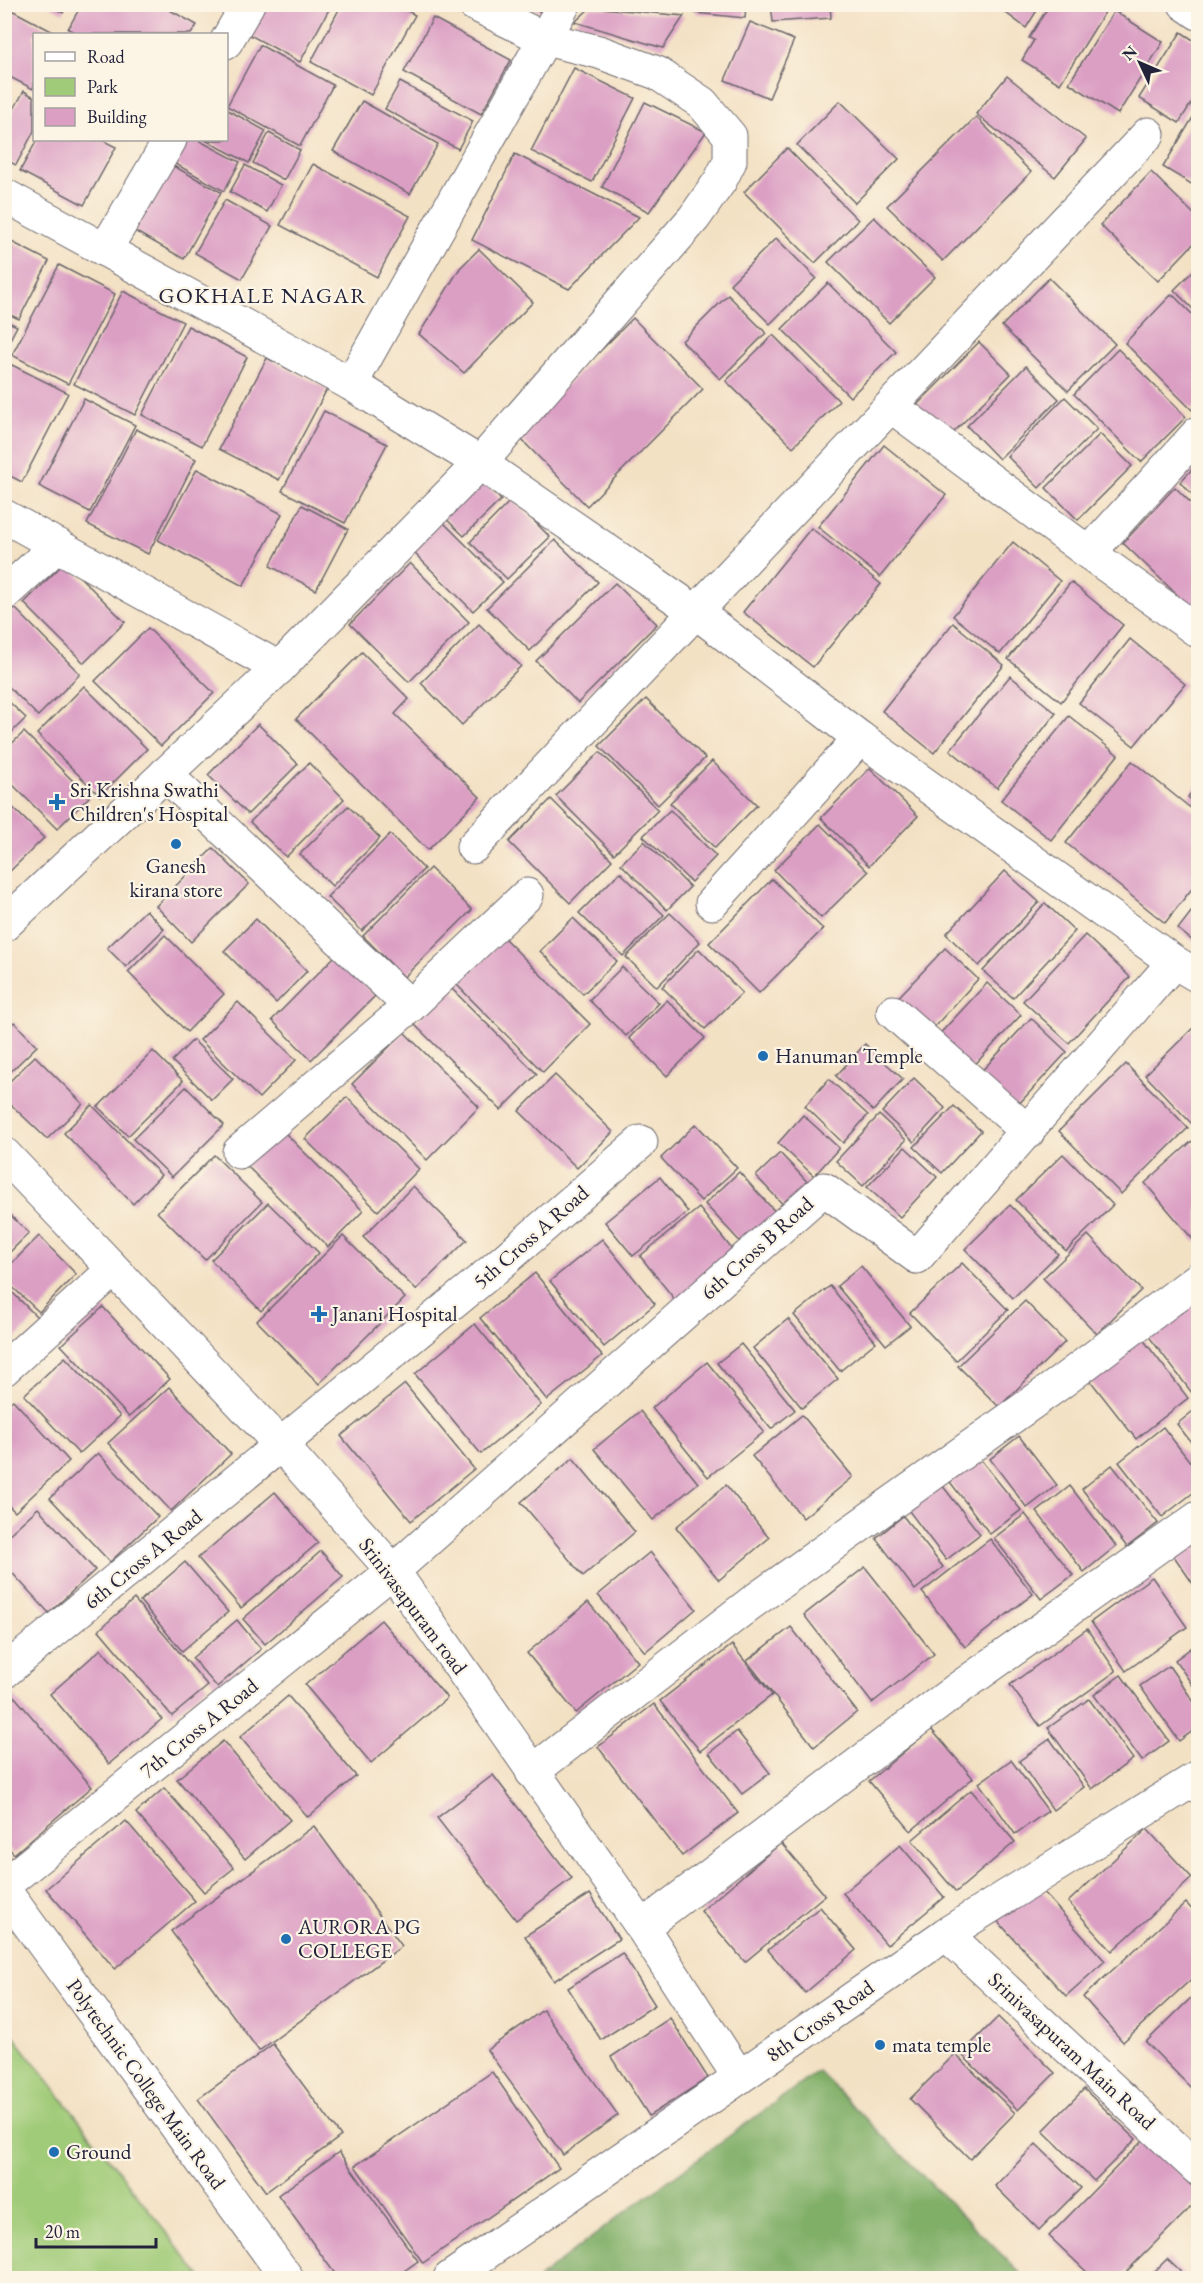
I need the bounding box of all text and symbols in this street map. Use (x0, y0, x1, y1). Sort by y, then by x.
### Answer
legend (33, 33, 228, 141)
north arrow (1110, 33, 1170, 93)
text: N (1118, 41, 1142, 65)
text: Road (87, 45, 126, 68)
text: Park (87, 75, 118, 98)
text: Building (87, 105, 147, 128)
district label: GOKHALE NAGAR (159, 281, 367, 310)
place label: Sri Krishna Swathi Children's Hospital (70, 776, 228, 827)
marker: Sri Krishna Swathi Children's Hospital (48, 793, 66, 811)
marker: Ganesh kirana store (169, 837, 183, 851)
place label: Ganesh kirana store (129, 852, 223, 903)
place label: Hanuman Temple (775, 1042, 923, 1069)
marker: Hanuman Temple (756, 1049, 770, 1063)
street label: 5th Cross A Road (467, 1179, 594, 1294)
street label: 6th Cross B Road (695, 1190, 819, 1305)
place label: Janani Hospital (330, 1300, 458, 1327)
marker: Janani Hospital (310, 1305, 328, 1323)
street label: 6th Cross A Road (78, 1502, 208, 1615)
street label: Srinivasapuram road (353, 1532, 474, 1680)
street label: 7th Cross A Road (134, 1671, 264, 1784)
place label: AURORA PG COLLEGE (297, 1913, 420, 1964)
marker: AURORA PG COLLEGE (279, 1932, 293, 1946)
street label: Srinivasapuram Main Road (983, 1966, 1162, 2136)
street label: Polytechnic College Main Road (61, 1973, 232, 2195)
street label: 8th Cross Road (760, 1973, 879, 2068)
place label: mata temple (892, 2031, 991, 2058)
marker: mata temple (873, 2038, 887, 2052)
place label: Ground (66, 2138, 132, 2165)
marker: Ground (47, 2145, 61, 2159)
scale bar (36, 2211, 156, 2249)
text: 20 m (45, 2220, 80, 2243)

